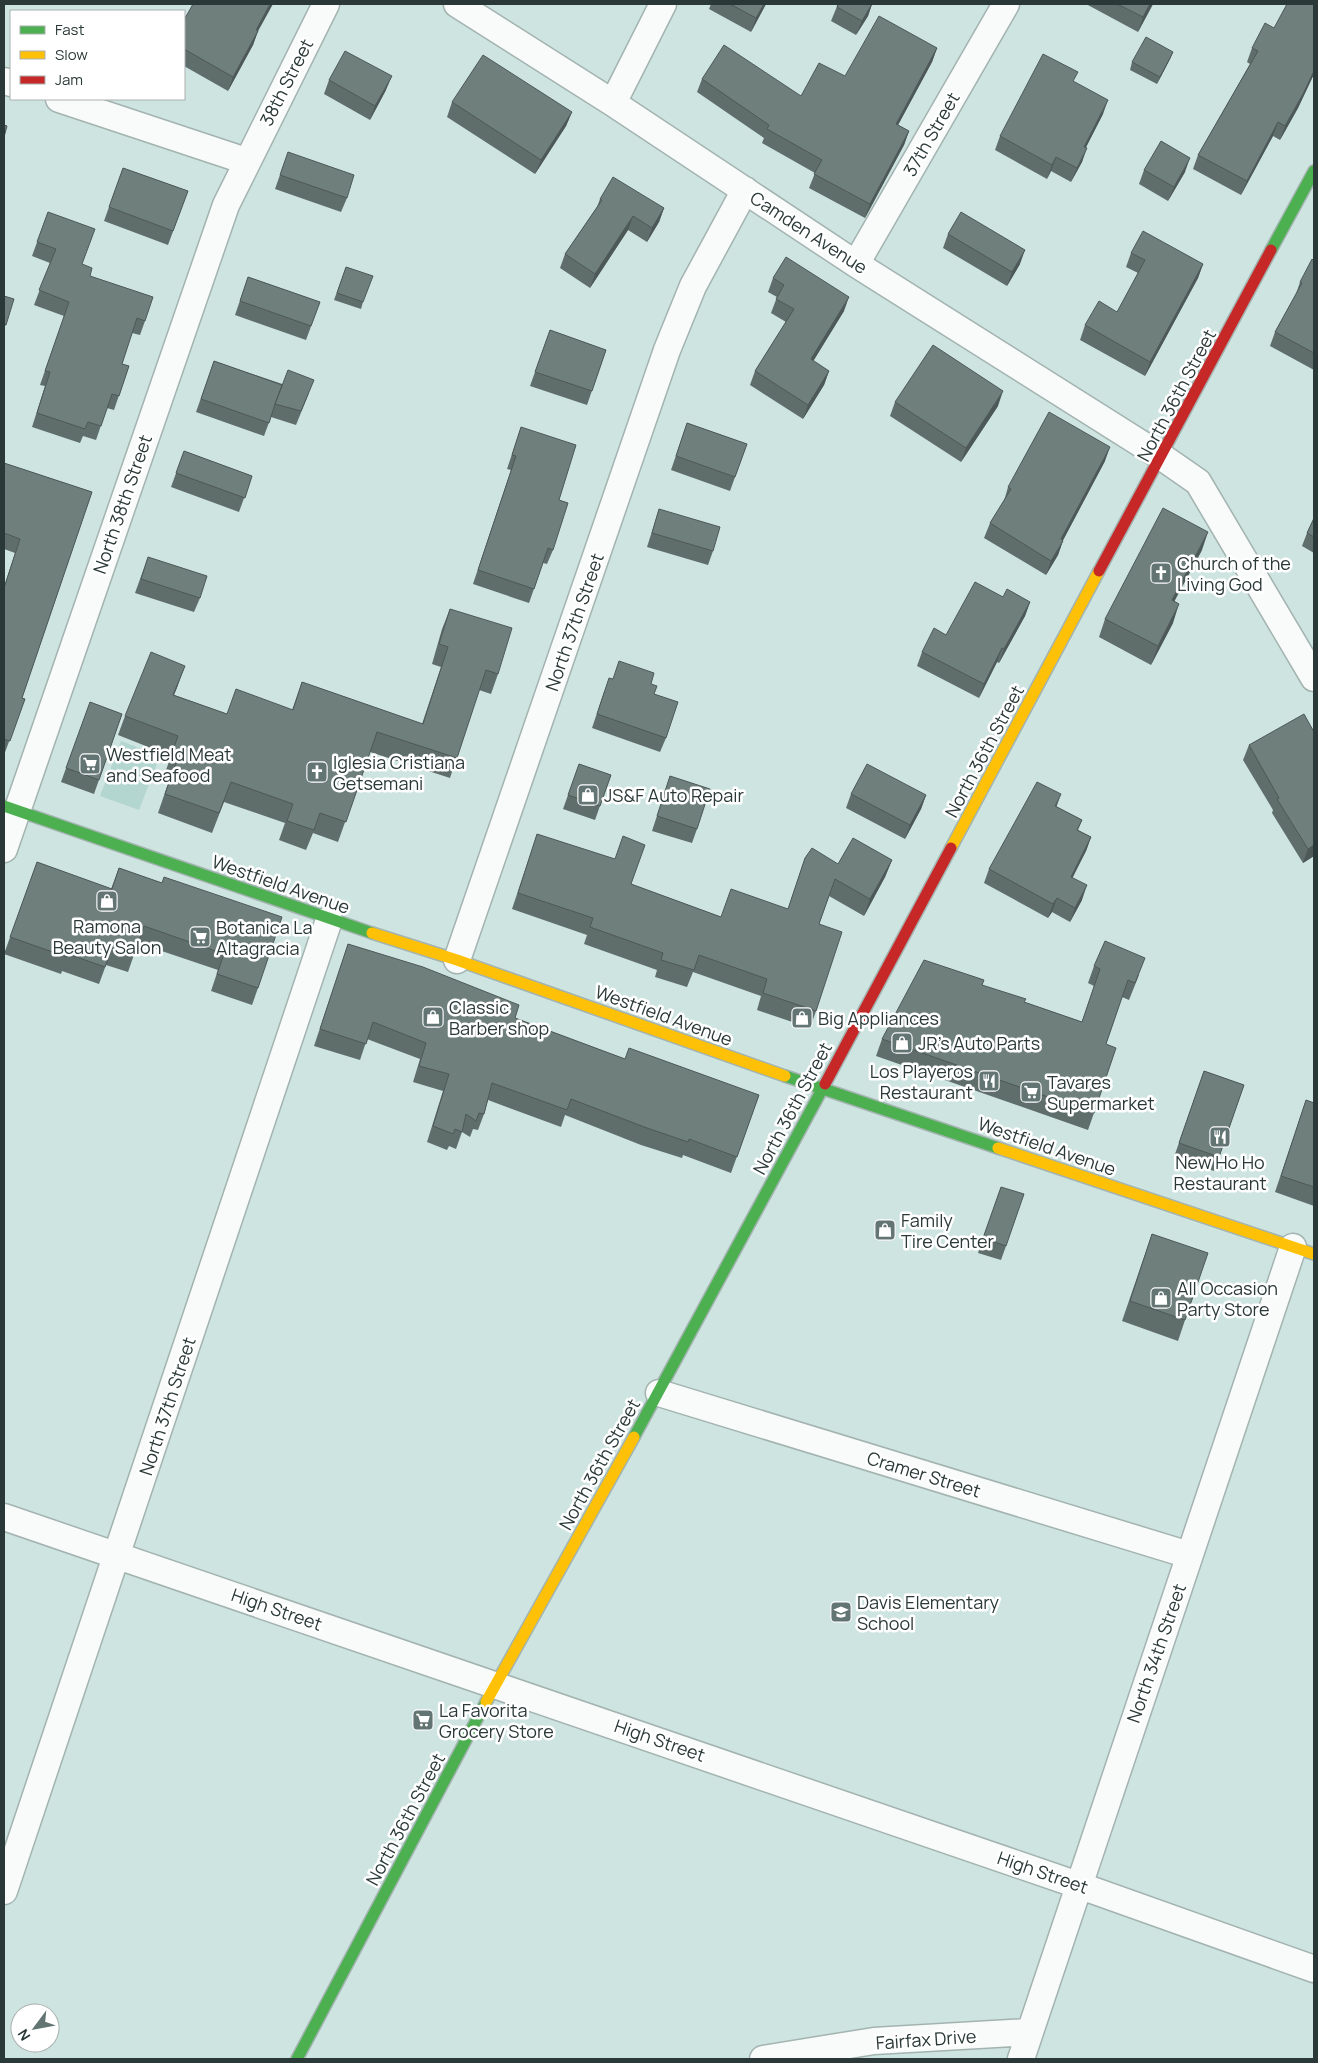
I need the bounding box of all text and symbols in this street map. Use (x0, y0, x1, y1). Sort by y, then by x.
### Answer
legend (10, 10, 185, 100)
text: Fast (55, 19, 84, 40)
street label: 38th Street (254, 34, 318, 130)
text: Slow (55, 44, 88, 65)
text: Jam (55, 69, 83, 90)
street label: 37th Street (897, 88, 965, 180)
street label: Camden Avenue (746, 185, 872, 279)
street label: North 36th Street (1131, 325, 1221, 465)
street label: North 38th Street (87, 431, 157, 577)
street label: North 37th Street (539, 550, 609, 694)
place label: Church of the Living God (1177, 551, 1291, 596)
church icon: Church of the Living God (1149, 561, 1173, 585)
street label: North 36th Street (939, 681, 1029, 821)
place label: Westfield Meat and Seafood (106, 742, 231, 787)
place label: Iglesia Cristiana Getsemani (333, 750, 465, 795)
supermarket icon: Westfield Meat and Seafood (78, 752, 102, 776)
church icon: Iglesia Cristiana Getsemani (305, 760, 329, 784)
shop icon: JS&F Auto Repair (576, 783, 600, 807)
place label: JS&F Auto Repair (604, 783, 744, 807)
street label: Westfield Avenue (209, 849, 353, 919)
shop icon: Ramona Beauty Salon (95, 889, 119, 913)
place label: Ramona Beauty Salon (53, 914, 161, 959)
place label: Botanica La Altagracia (216, 915, 312, 960)
supermarket icon: Botanica La Altagracia (188, 925, 212, 949)
street label: Westfield Avenue (592, 979, 736, 1051)
place label: Classic Barber shop (449, 995, 549, 1040)
shop icon: Classic Barber shop (421, 1005, 445, 1029)
shop icon: Big Appliances (790, 1006, 814, 1030)
place label: Big Appliances (818, 1006, 939, 1030)
shop icon: JR's Auto Parts (890, 1031, 914, 1055)
place label: JR's Auto Parts (918, 1031, 1040, 1055)
street label: North 36th Street (747, 1038, 837, 1178)
place label: Los Playeros Restaurant (870, 1059, 973, 1104)
restaurant icon: Los Playeros Restaurant (977, 1069, 1001, 1093)
place label: Tavares Supermarket (1047, 1070, 1155, 1115)
supermarket icon: Tavares Supermarket (1019, 1080, 1043, 1104)
street label: Westfield Avenue (975, 1111, 1119, 1181)
restaurant icon: New Ho Ho Restaurant (1208, 1125, 1232, 1149)
place label: New Ho Ho Restaurant (1173, 1150, 1267, 1195)
place label: Family Tire Center (901, 1208, 995, 1253)
shop icon: Family Tire Center (873, 1218, 897, 1242)
place label: All Occasion Party Store (1177, 1276, 1278, 1321)
shop icon: All Occasion Party Store (1149, 1286, 1173, 1310)
street label: North 37th Street (133, 1334, 201, 1478)
street label: North 36th Street (553, 1394, 645, 1534)
street label: Cramer Street (864, 1445, 984, 1503)
street label: North 34th Street (1121, 1580, 1191, 1726)
street label: High Street (228, 1582, 326, 1636)
place label: Davis Elementary School (857, 1590, 1000, 1635)
school or university icon: Davis Elementary School (829, 1600, 853, 1624)
place label: La Favorita Grocery Store (439, 1698, 554, 1743)
supermarket icon: La Favorita Grocery Store (411, 1708, 435, 1732)
street label: High Street (611, 1713, 709, 1767)
street label: North 36th Street (360, 1749, 450, 1889)
street label: High Street (994, 1845, 1092, 1899)
north arrow (10, 2003, 60, 2053)
street label: Fairfax Drive (875, 2024, 977, 2054)
text: N (13, 2026, 34, 2044)

